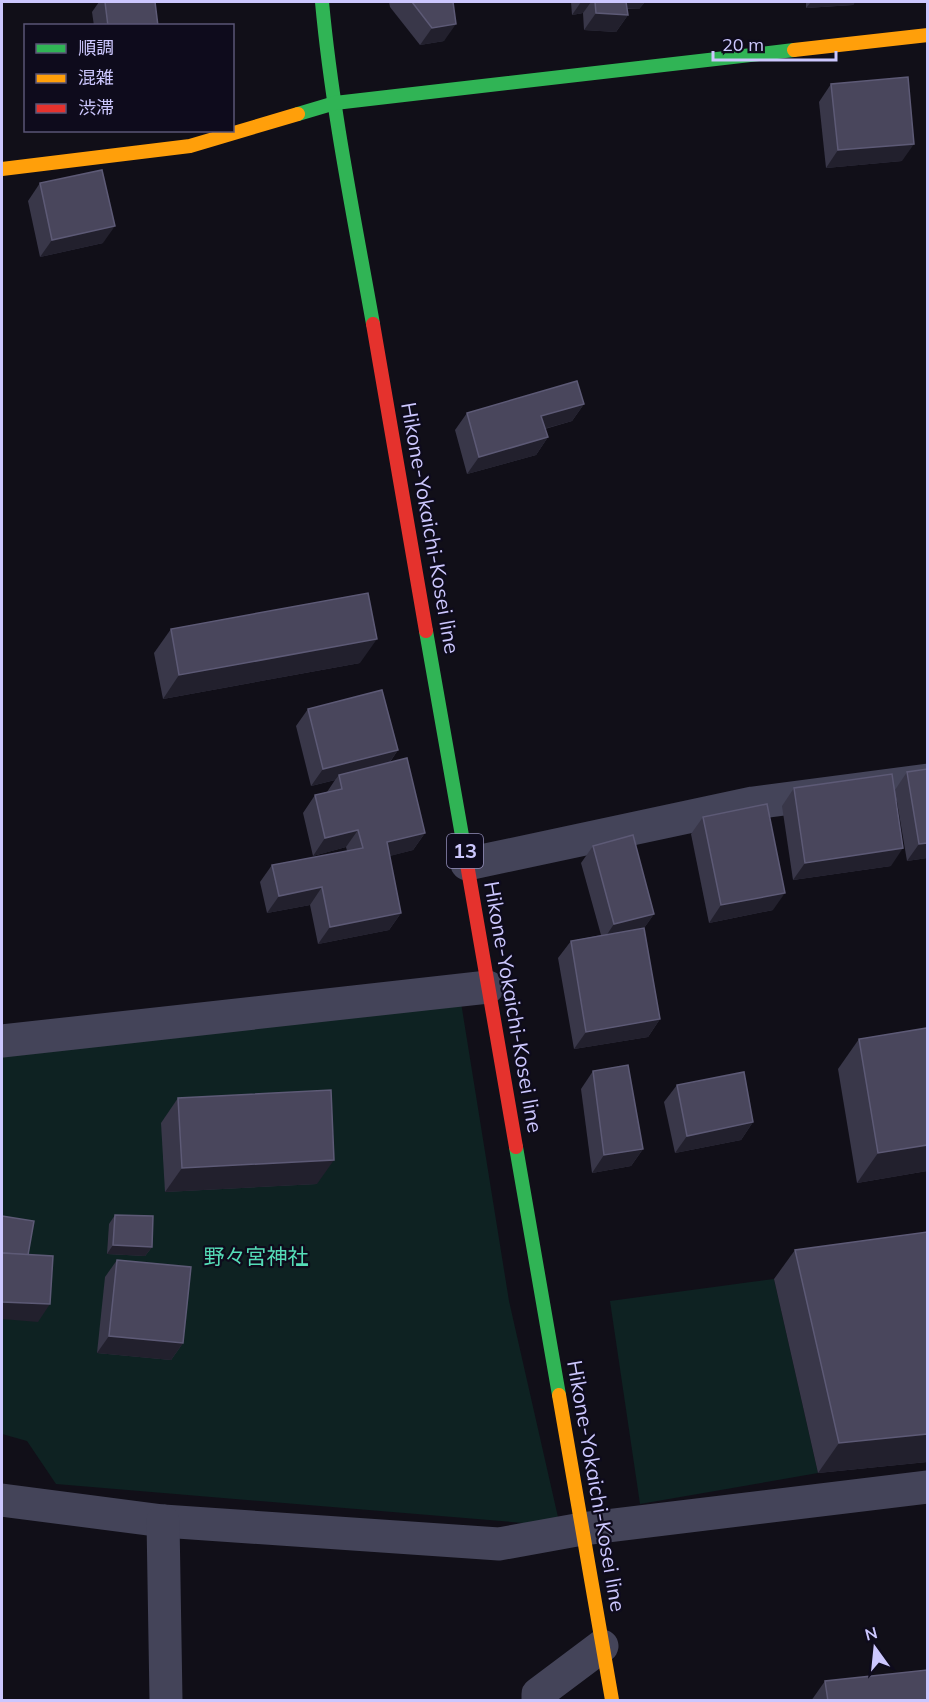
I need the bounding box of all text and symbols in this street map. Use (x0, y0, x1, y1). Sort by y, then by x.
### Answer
legend (24, 24, 234, 132)
scale bar (713, 24, 836, 62)
text: 20 m (722, 33, 764, 56)
text: 順調 (78, 36, 114, 59)
text: 混雑 (78, 66, 114, 89)
text: 渋滞 (78, 96, 114, 119)
street label: Hikone-Yokaichi-Kosei line (396, 400, 466, 656)
road number: 13 (447, 834, 483, 868)
street label: Hikone-Yokaichi-Kosei line (479, 879, 549, 1135)
park label: 野々宮神社 (204, 1243, 309, 1269)
street label: Hikone-Yokaichi-Kosei line (562, 1358, 632, 1614)
north arrow (845, 1618, 905, 1678)
text: N (863, 1622, 880, 1645)

